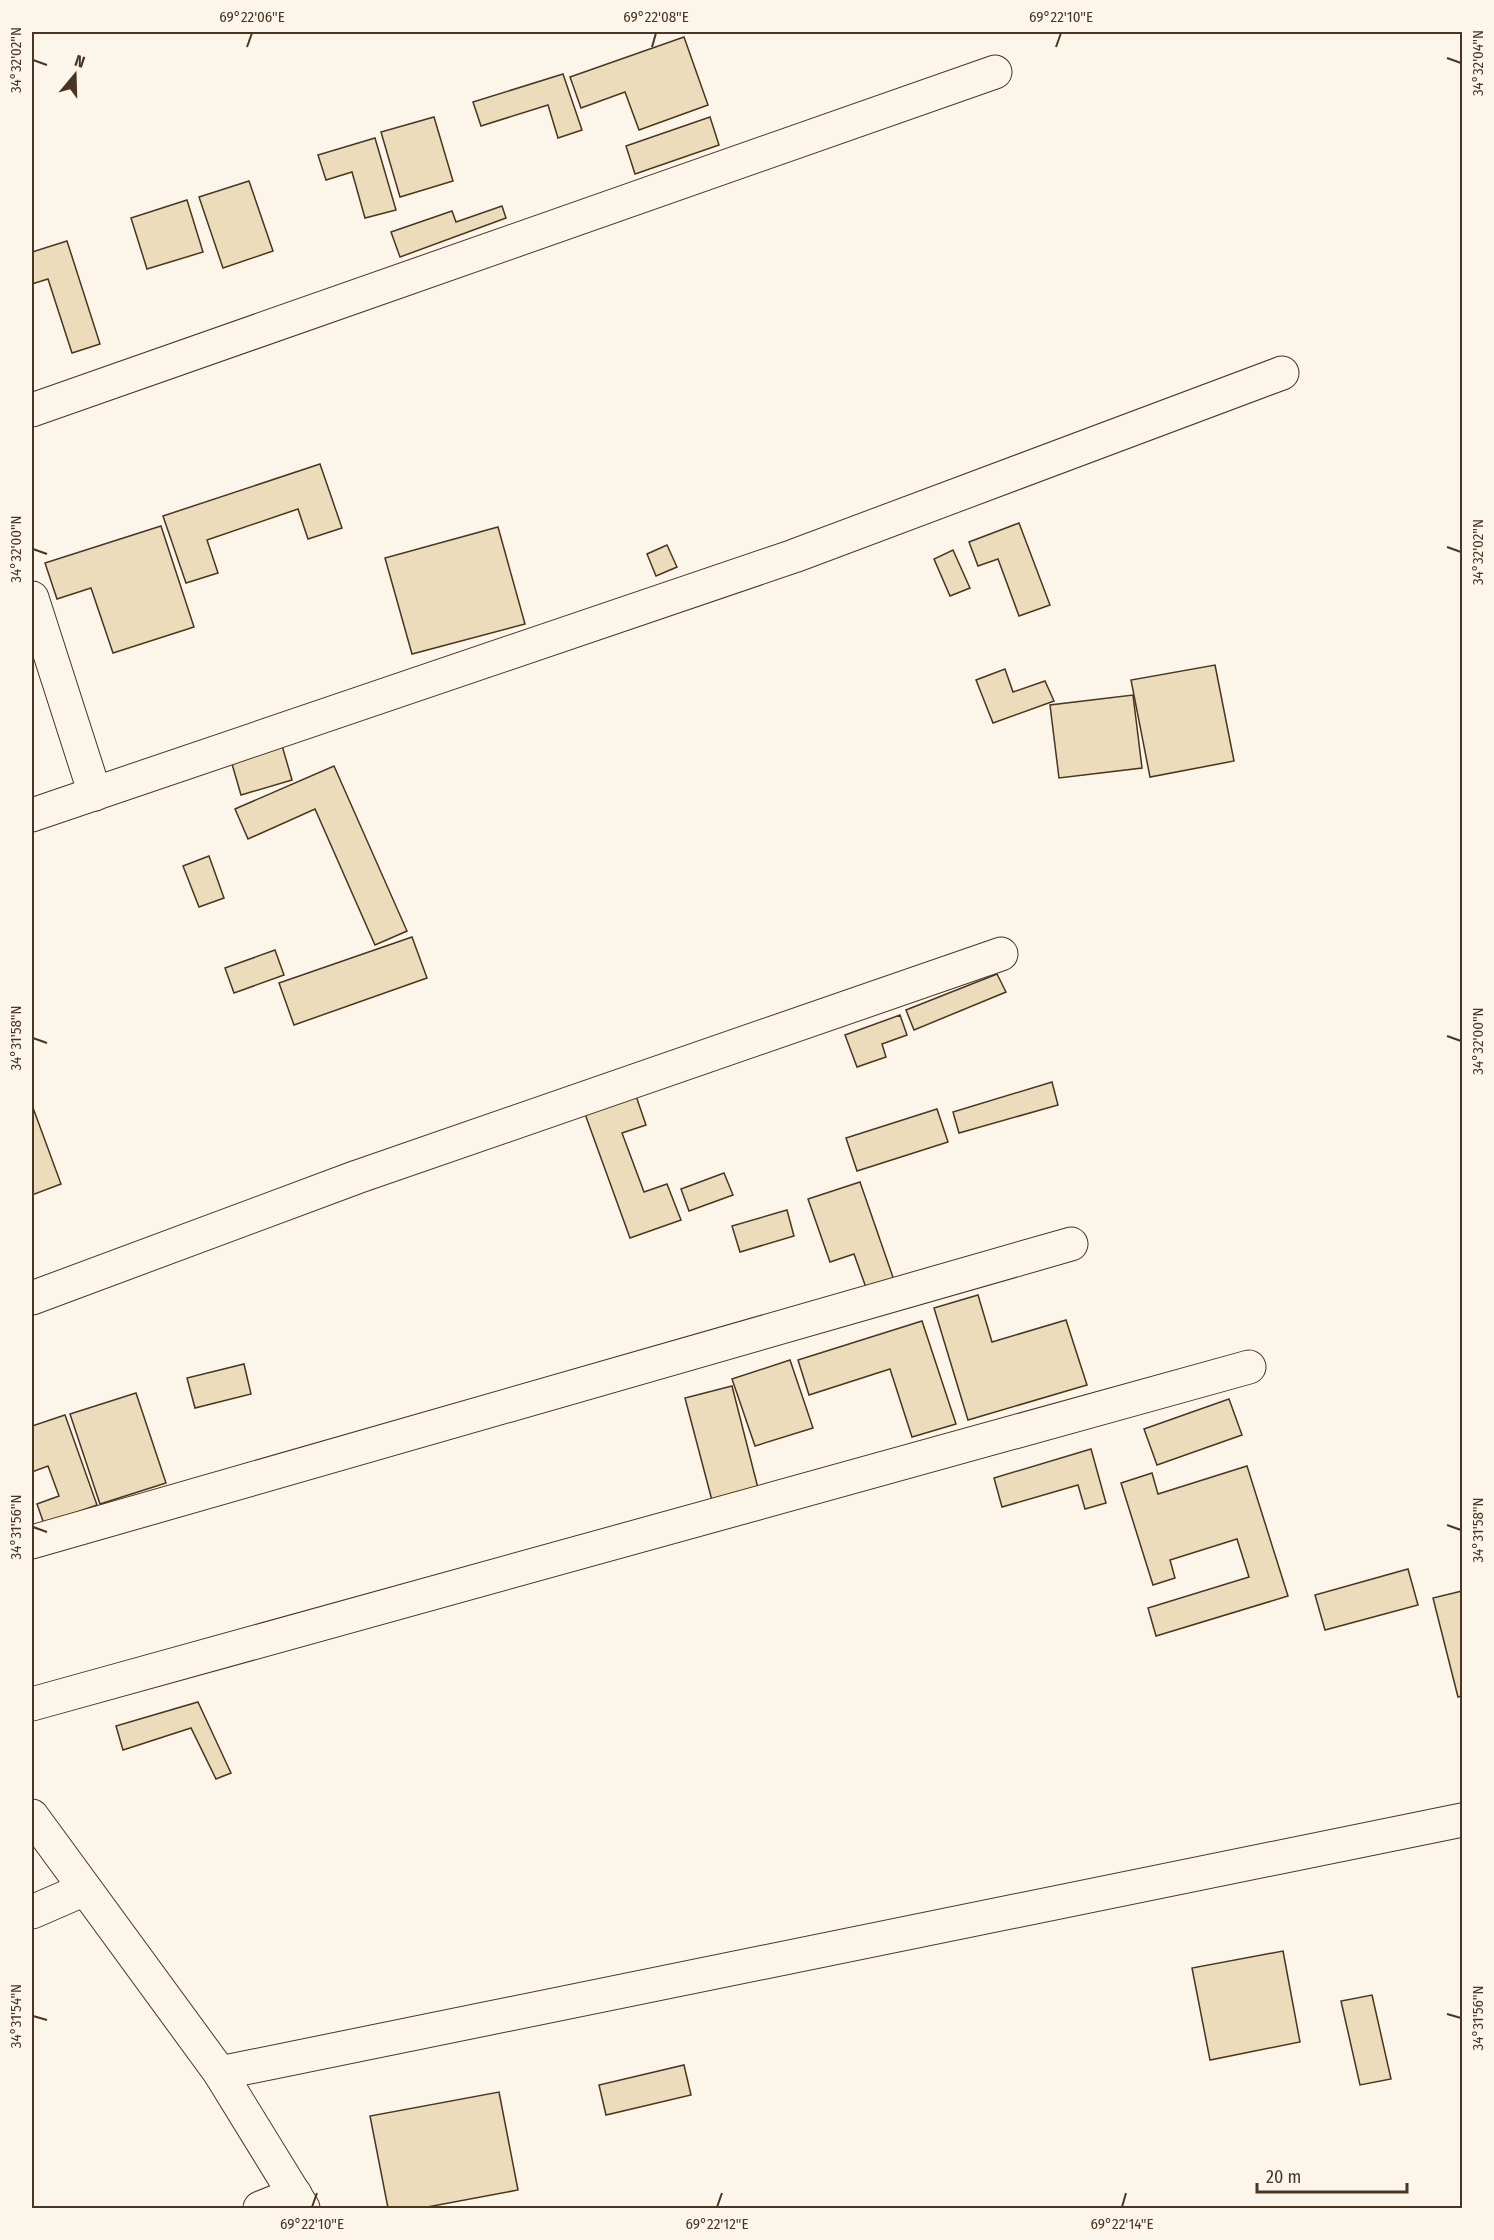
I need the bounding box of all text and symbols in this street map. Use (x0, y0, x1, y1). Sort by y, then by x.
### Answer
text: 69°22'06"E (219, 8, 285, 26)
text: 69°22'08"E (623, 8, 689, 26)
text: 69°22'10"E (1029, 8, 1093, 26)
text: 34°32'02"N (7, 27, 25, 93)
text: 34°32'04"N (1469, 30, 1487, 96)
north arrow (45, 45, 105, 105)
text: N (72, 51, 87, 72)
text: 34°32'00"N (7, 515, 25, 583)
text: 34°32'02"N (1469, 519, 1487, 585)
text: 34°31'58"N (7, 1005, 25, 1071)
text: 34°32'00"N (1469, 1007, 1487, 1075)
text: 34°31'56"N (7, 1494, 25, 1560)
text: 34°31'58"N (1469, 1497, 1487, 1563)
text: 34°31'54"N (7, 1984, 25, 2048)
text: 34°31'56"N (1469, 1985, 1487, 2051)
scale bar (1257, 2156, 1407, 2194)
text: 20 m (1266, 2166, 1301, 2188)
text: 69°22'10"E (280, 2215, 344, 2233)
text: 69°22'12"E (685, 2215, 749, 2233)
text: 69°22'14"E (1091, 2215, 1153, 2233)

